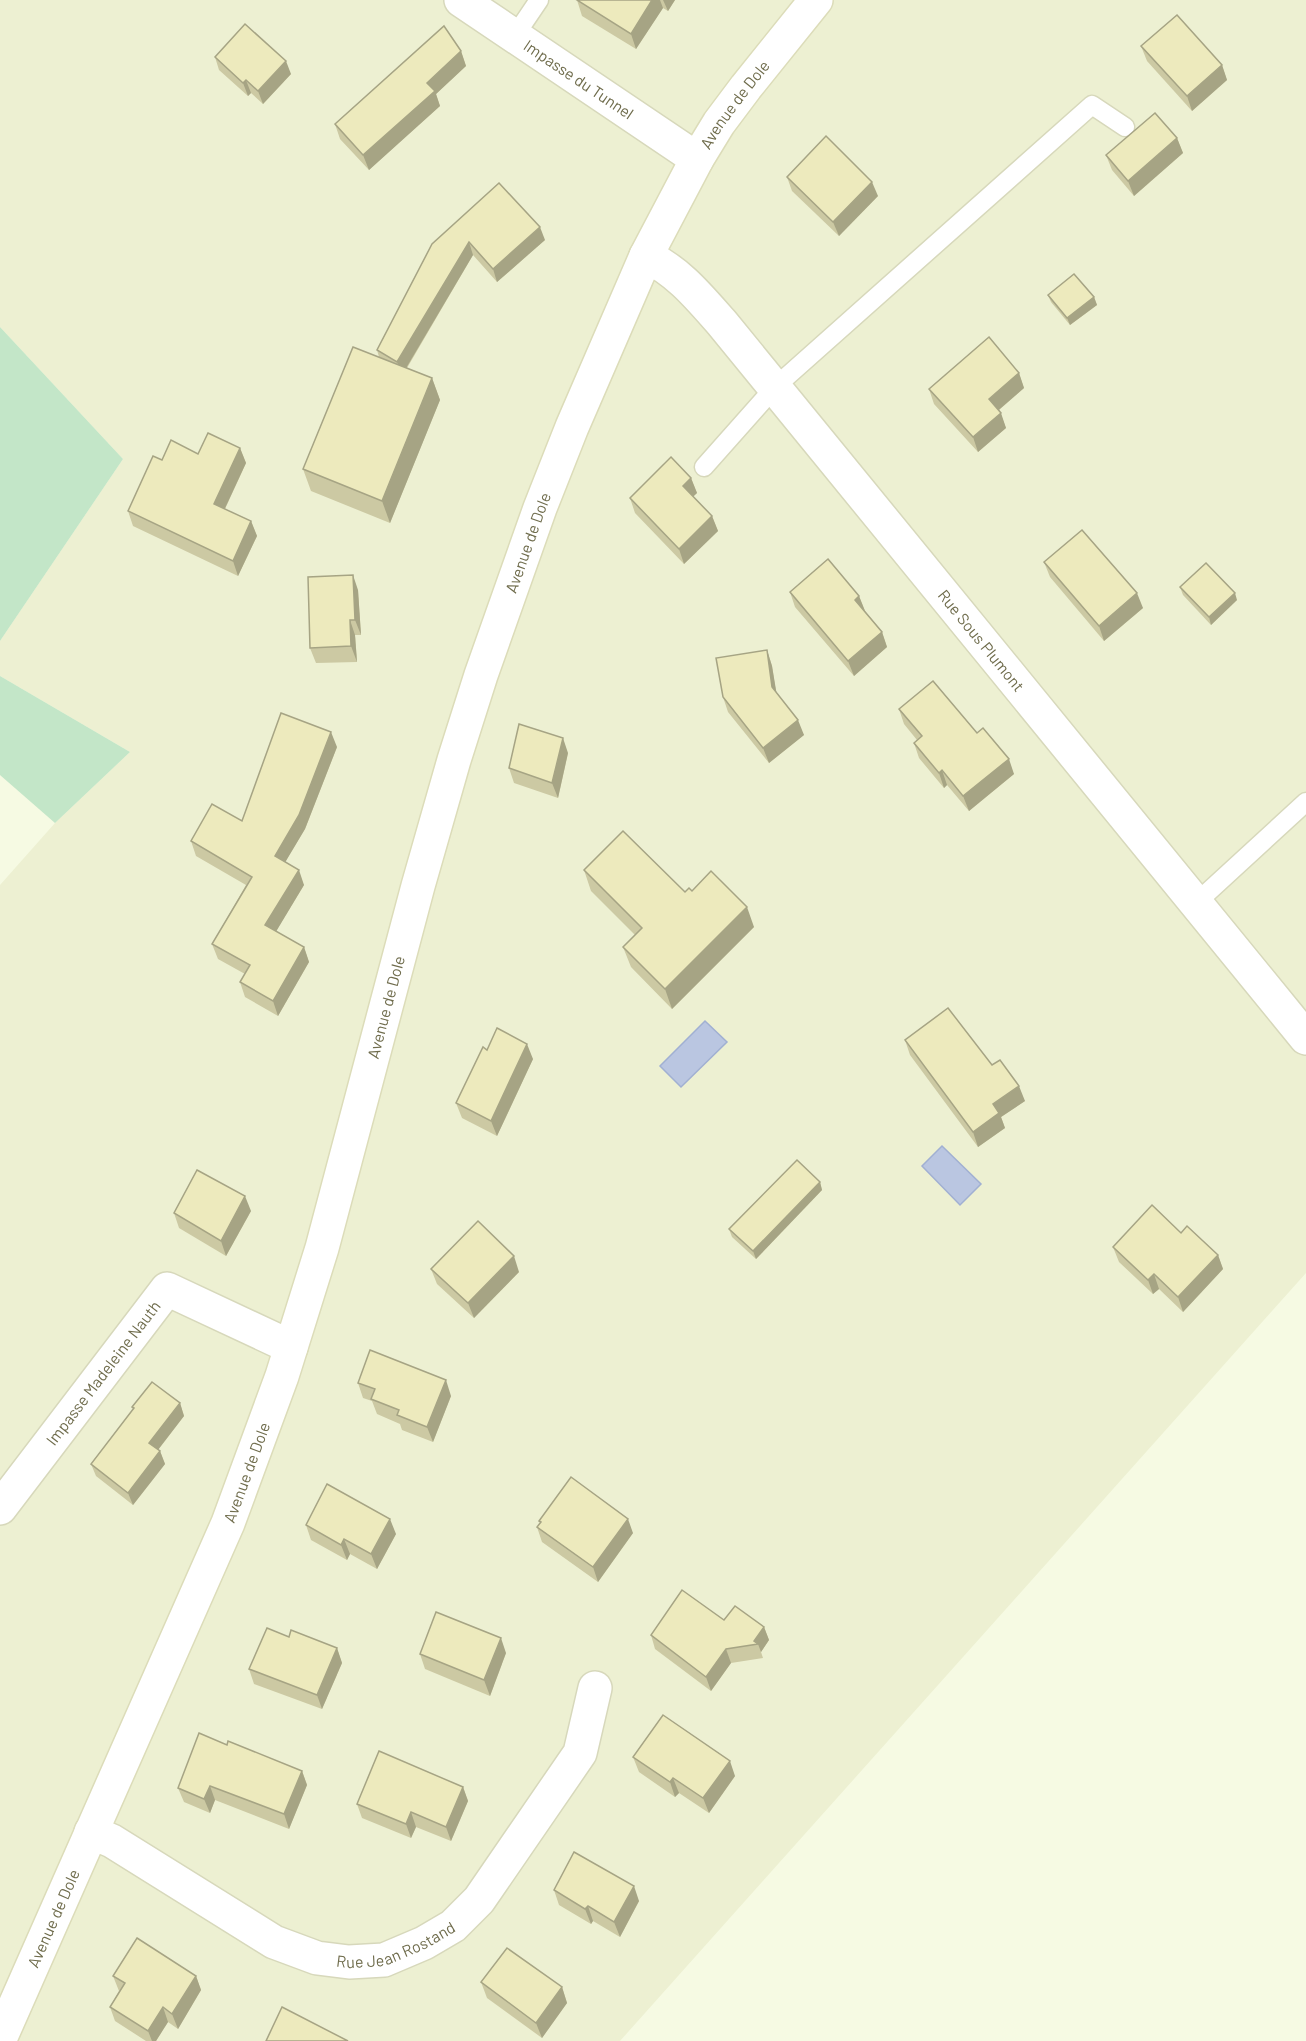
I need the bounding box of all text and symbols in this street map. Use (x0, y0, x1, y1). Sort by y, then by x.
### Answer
street label: Impasse du Tunnel (521, 35, 638, 123)
street label: Avenue de Dole (696, 56, 773, 152)
street label: Avenue de Dole (501, 489, 554, 595)
street label: Rue Sous Plumont (935, 585, 1029, 695)
street label: Avenue de Dole (363, 954, 408, 1060)
street label: Impasse Madeleine Nauth (42, 1296, 164, 1449)
street label: Avenue de Dole (219, 1420, 273, 1525)
street label: Avenue de Dole (23, 1866, 83, 1970)
street label: Rue Jean Rostand (335, 1917, 458, 1971)

